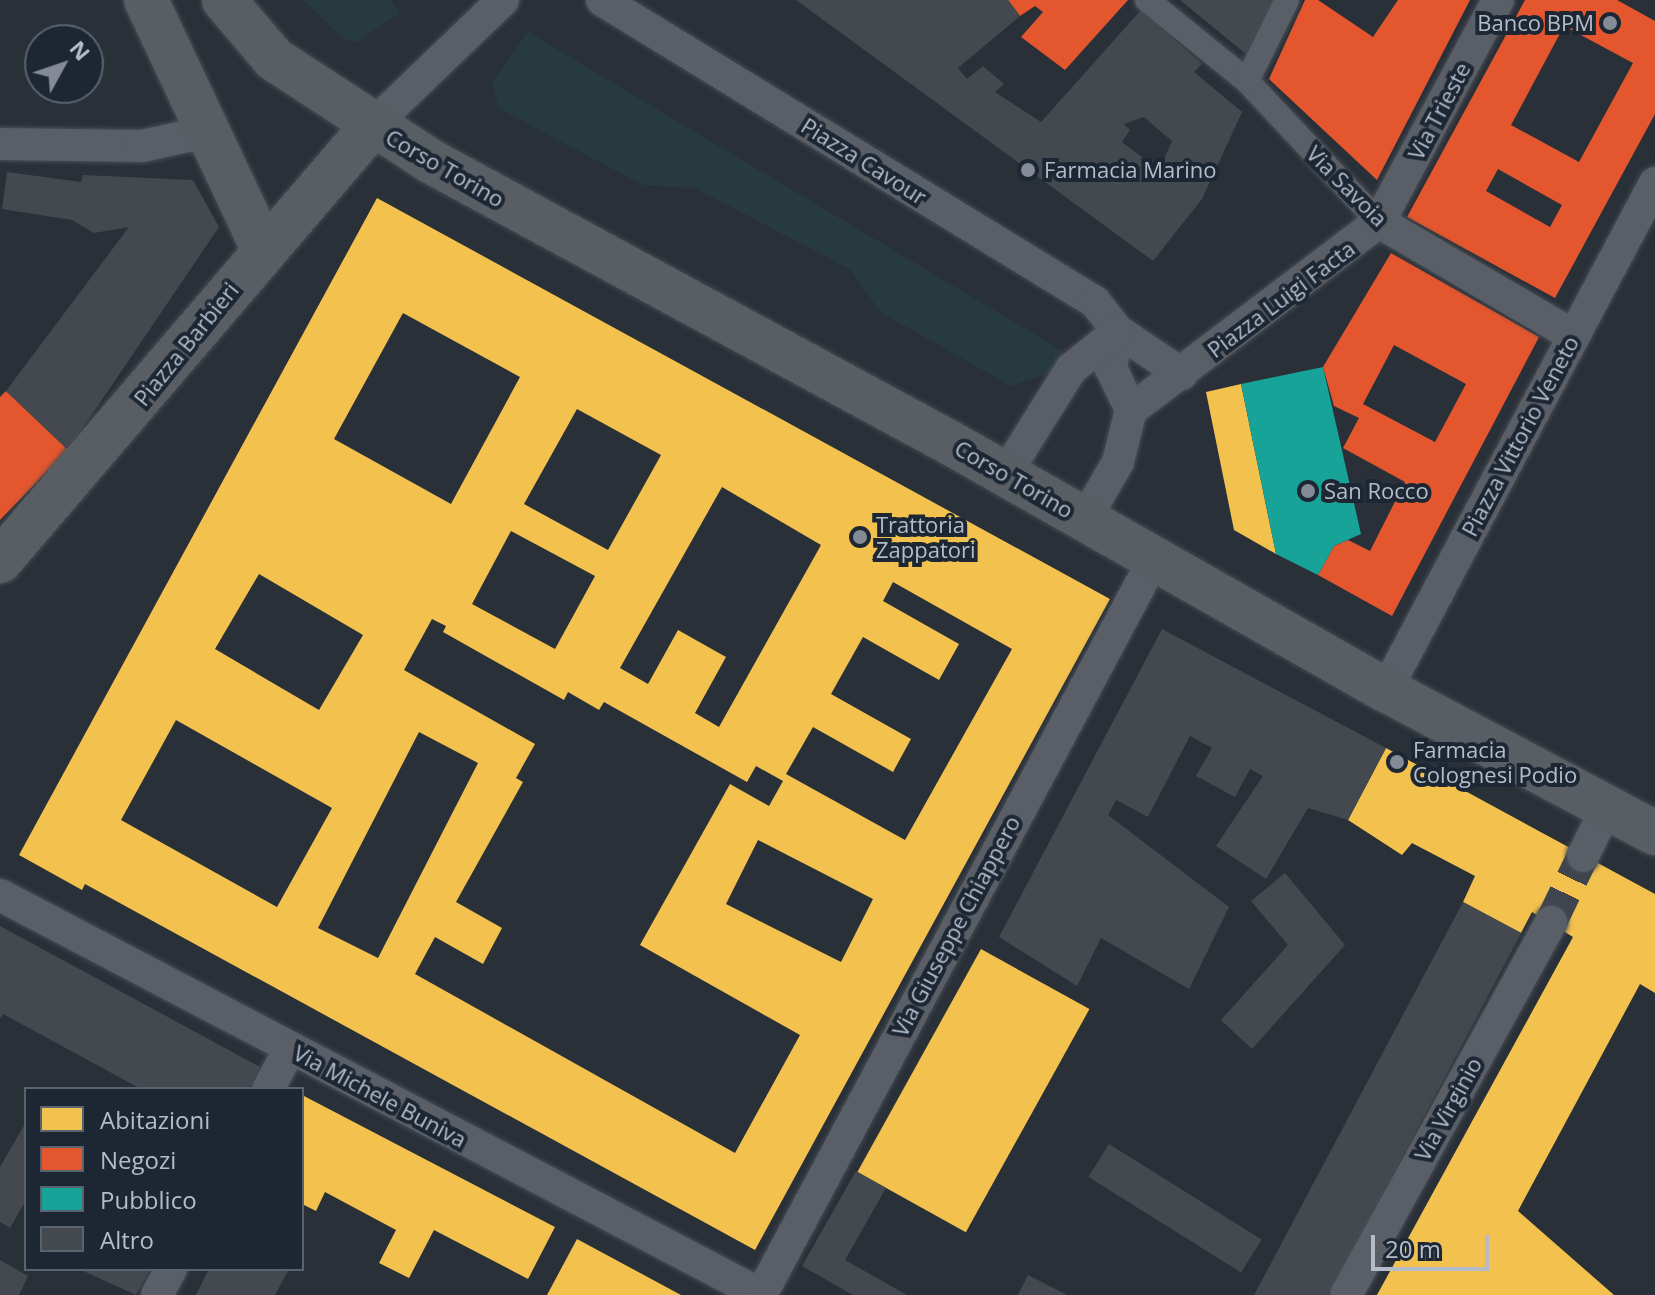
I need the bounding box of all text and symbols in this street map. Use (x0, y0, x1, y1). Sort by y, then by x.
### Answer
place label: Banco BPM (1477, 10, 1594, 36)
marker: Banco BPM (1601, 14, 1619, 32)
north arrow (24, 24, 104, 104)
text: N (64, 33, 98, 66)
street label: Via Trieste (1402, 58, 1476, 164)
street label: Piazza Cavour (797, 112, 931, 210)
street label: Corso Torino (381, 124, 509, 212)
street label: Via Savoia (1301, 140, 1393, 232)
place label: Farmacia Marino (1044, 157, 1216, 183)
marker: Farmacia Marino (1019, 161, 1037, 179)
street label: Piazza Luigi Facta (1202, 235, 1360, 363)
street label: Piazza Barbieri (128, 277, 244, 411)
street label: Piazza Vittorio Veneto (1456, 331, 1584, 541)
street label: Corso Torino (950, 435, 1078, 523)
place label: San Rocco (1324, 478, 1429, 504)
marker: San Rocco (1299, 482, 1317, 500)
place label: Trattoria Zappatori (876, 511, 976, 562)
marker: Trattoria Zappatori (851, 528, 869, 546)
place label: Farmacia Colognesi Podio (1413, 736, 1577, 788)
marker: Farmacia Colognesi Podio (1388, 753, 1406, 771)
street label: Via Giuseppe Chiappero (887, 811, 1025, 1041)
street label: Via Michele Buniva (289, 1039, 471, 1153)
street label: Via Virginio (1409, 1053, 1487, 1165)
legend (24, 1087, 304, 1271)
text: Abitazioni (100, 1103, 210, 1136)
text: Negozi (100, 1143, 176, 1176)
text: Pubblico (100, 1183, 197, 1216)
scale bar (1375, 1219, 1493, 1269)
text: Altro (100, 1223, 154, 1256)
text: 20 m (1385, 1232, 1441, 1265)

